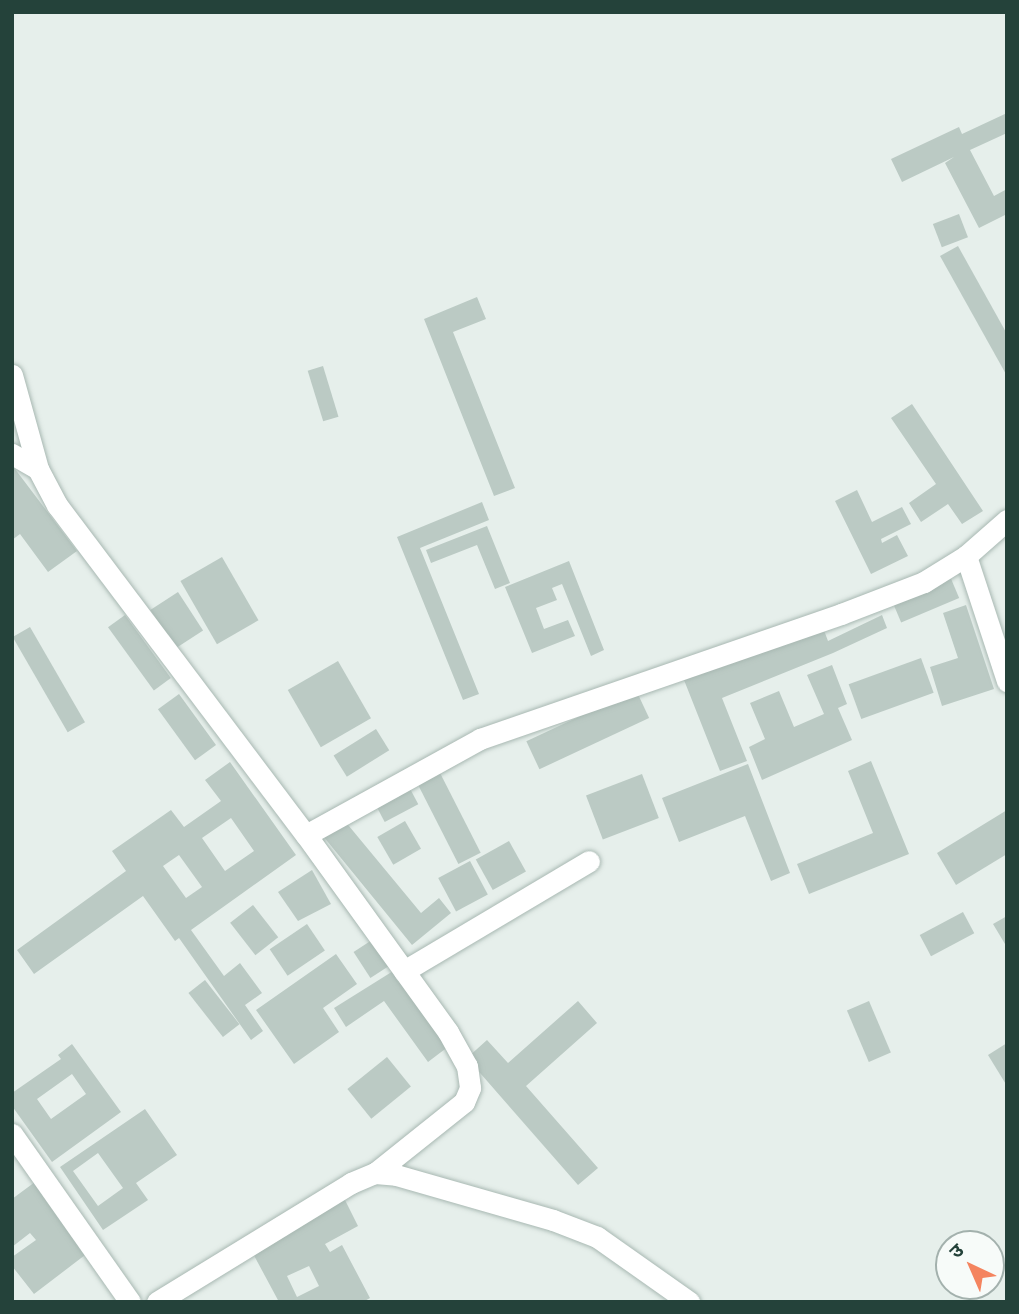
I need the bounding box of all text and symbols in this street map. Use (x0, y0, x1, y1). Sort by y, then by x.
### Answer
north arrow (935, 1230, 1005, 1300)
text: उ (944, 1239, 968, 1263)

